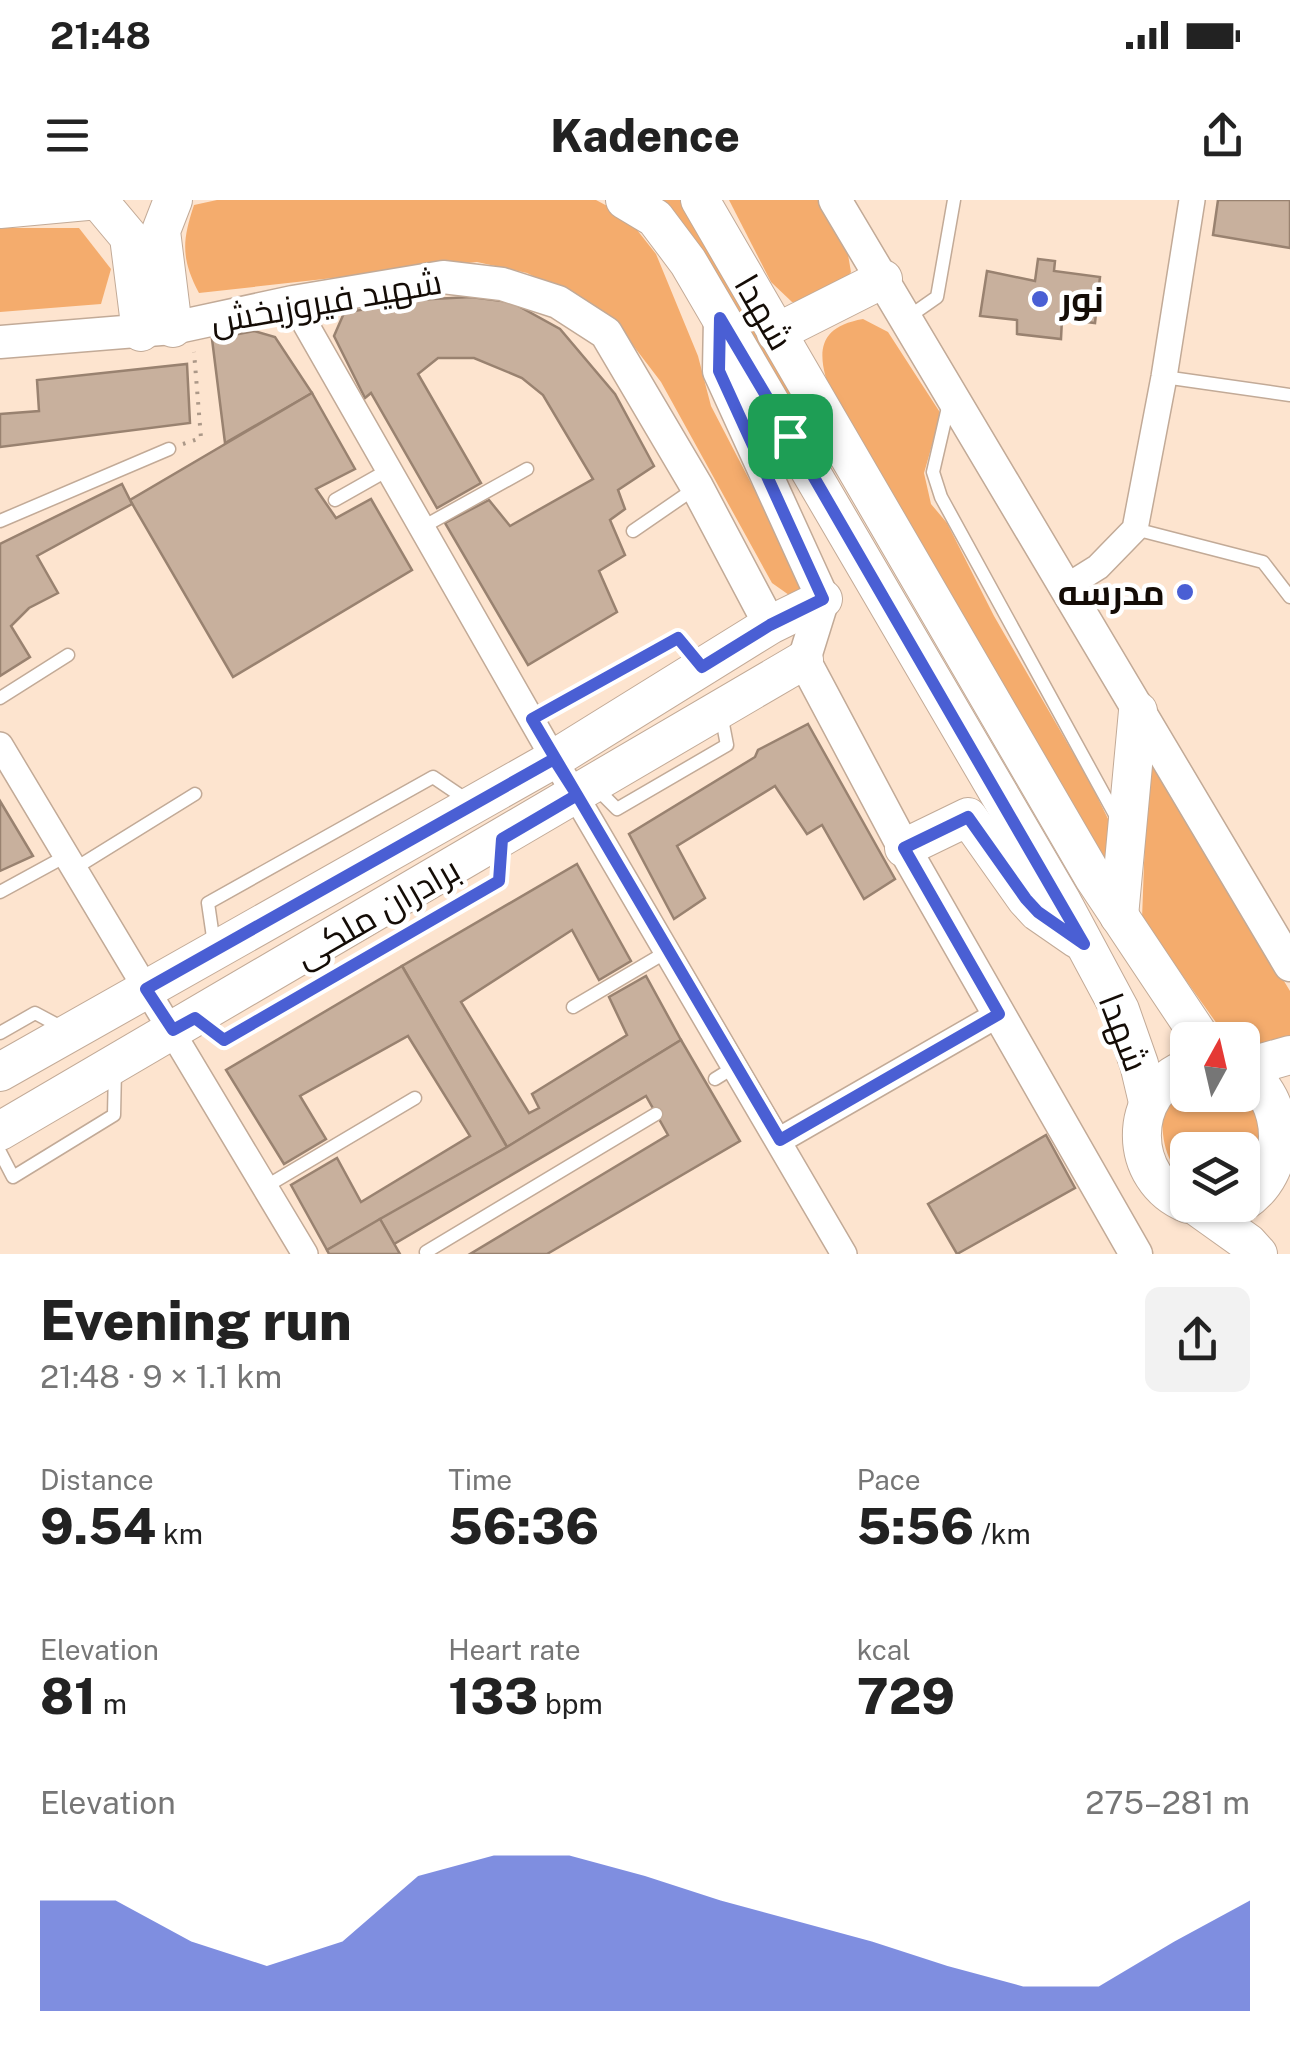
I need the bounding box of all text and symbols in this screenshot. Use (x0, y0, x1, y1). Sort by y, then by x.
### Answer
text: 21:48 (50, 13, 151, 58)
icon: menu (40, 108, 95, 163)
icon: share (1195, 108, 1250, 163)
text: Kadence (550, 109, 740, 162)
street label: شهید فیروزبخش (207, 260, 445, 342)
street label: شهدا (725, 267, 802, 357)
place label: نور (1059, 279, 1104, 321)
marker: نور (1029, 288, 1051, 310)
pin (748, 394, 833, 479)
icon: arrive (763, 409, 818, 464)
place label: مدرسه (1058, 572, 1165, 614)
marker: مدرسه (1174, 581, 1196, 603)
street label: برادران ملکی (287, 848, 467, 977)
street label: شهدا (1090, 987, 1158, 1077)
north arrow (1170, 1022, 1260, 1112)
map controls (1170, 1022, 1260, 1222)
button: layers (1170, 1132, 1260, 1222)
button: share (1145, 1287, 1250, 1392)
text: Evening run (40, 1288, 352, 1352)
text: 21:48 · 9 × 1.1 km (40, 1358, 282, 1395)
text: Distance (40, 1463, 154, 1496)
text: Time (448, 1463, 512, 1496)
text: Pace (857, 1463, 921, 1496)
text: 9.54 (40, 1496, 156, 1555)
text: 56:36 (448, 1496, 599, 1555)
text: 5:56 (857, 1496, 974, 1555)
text: km (156, 1517, 203, 1550)
text: /km (974, 1517, 1031, 1550)
text: Elevation (40, 1633, 159, 1666)
text: Heart rate (448, 1633, 581, 1666)
text: kcal (857, 1633, 911, 1666)
text: 81 (40, 1666, 96, 1725)
text: 133 (448, 1666, 538, 1725)
text: 729 (857, 1666, 955, 1725)
text: m (96, 1687, 127, 1720)
text: bpm (538, 1687, 603, 1720)
text: Elevation (40, 1784, 176, 1821)
text: 275–281 m (1085, 1784, 1250, 1821)

